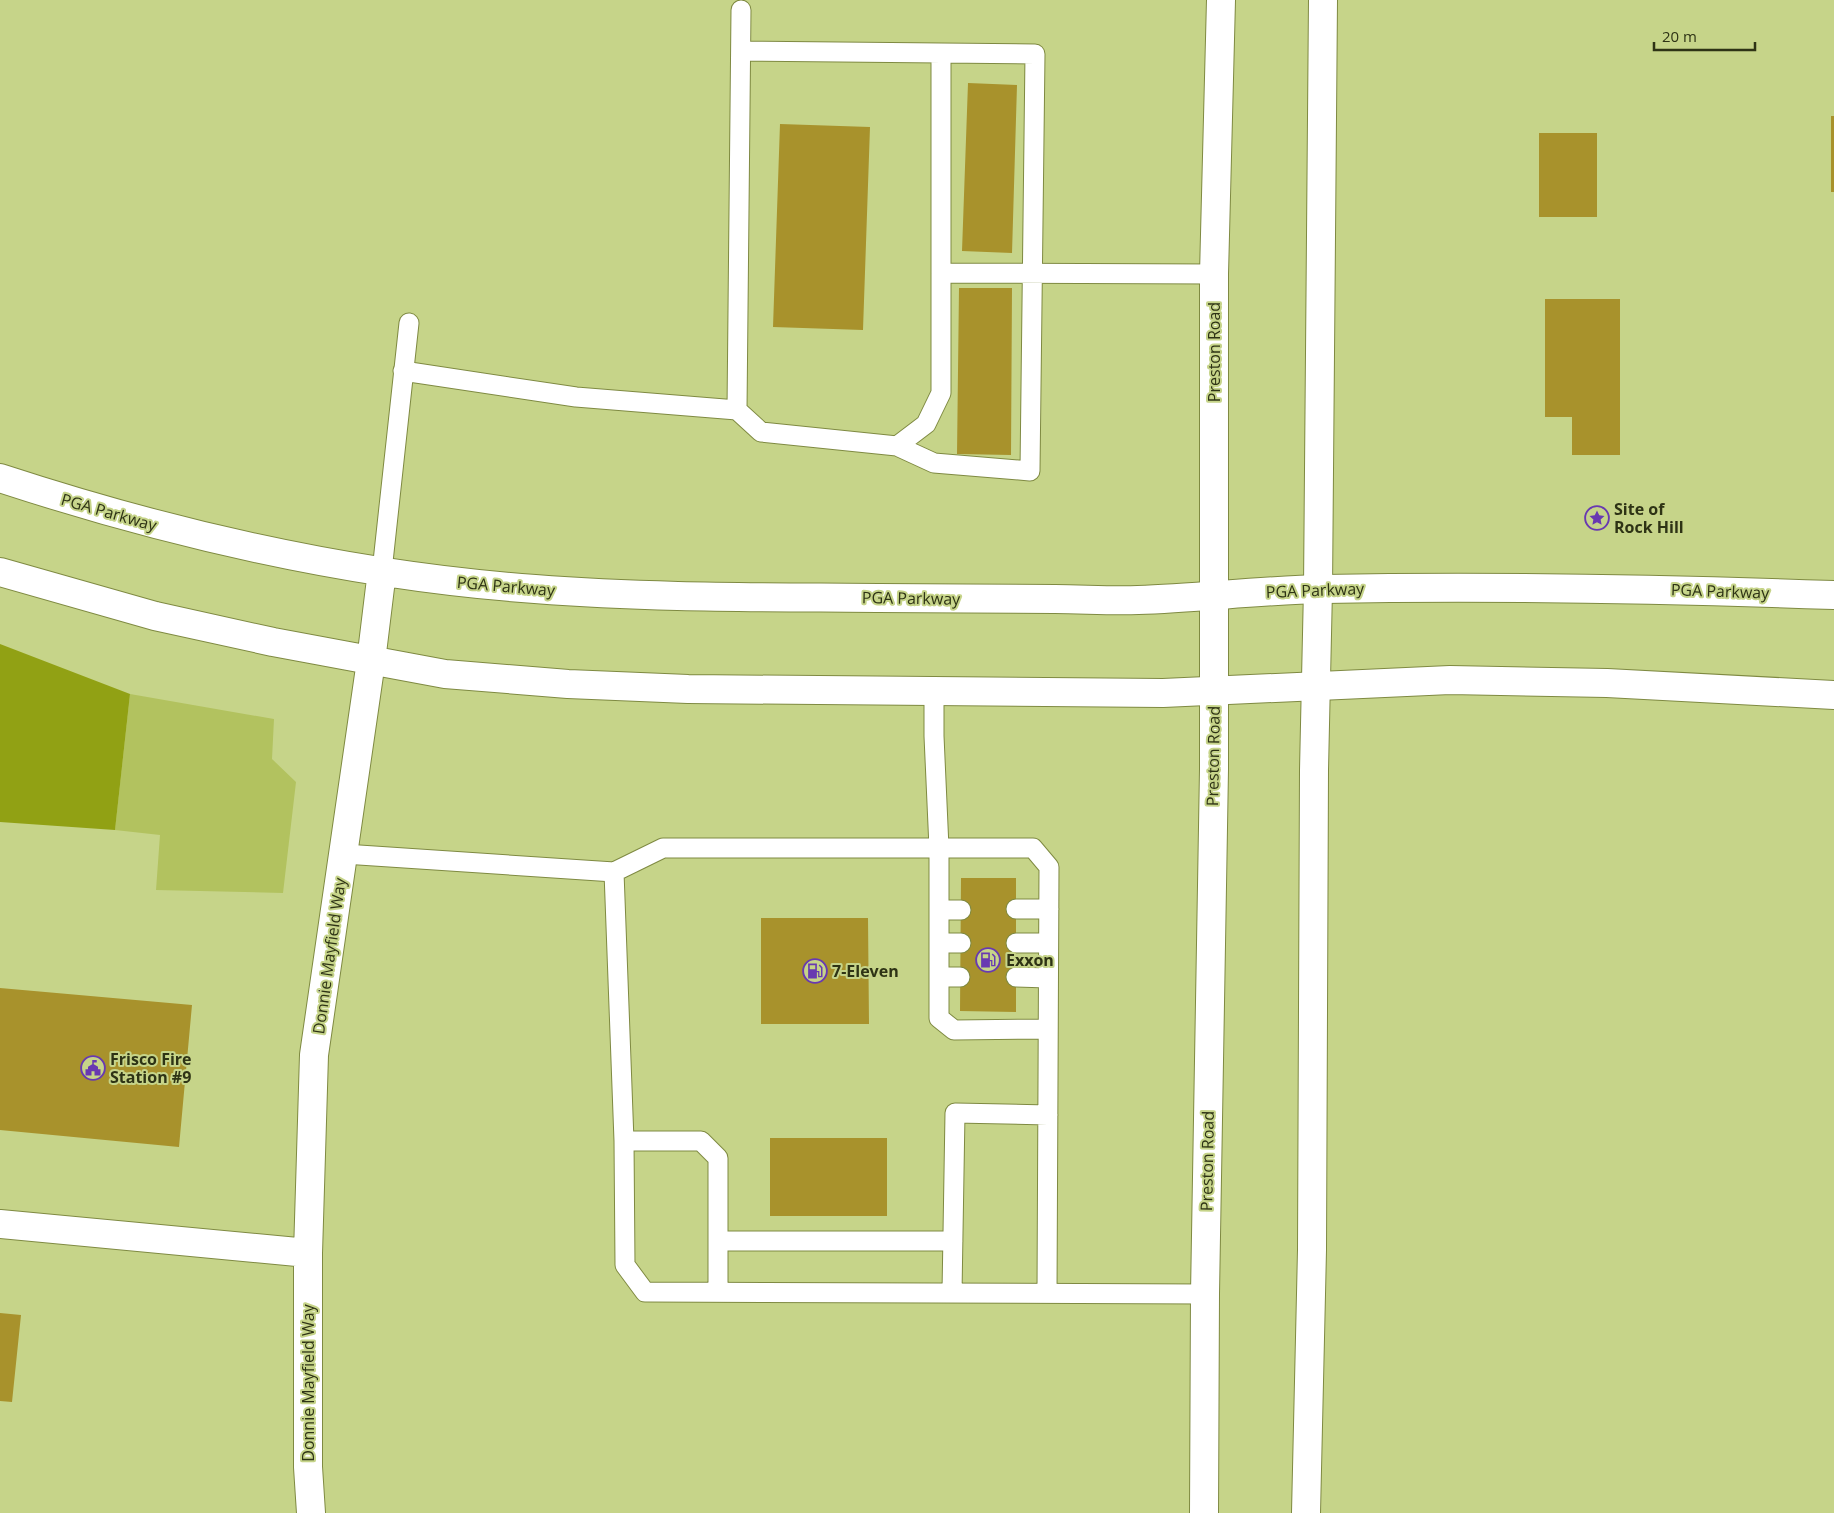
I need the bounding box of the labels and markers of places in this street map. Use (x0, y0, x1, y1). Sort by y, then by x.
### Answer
place label: Site of Rock Hill (1614, 498, 1684, 538)
place icon: Site of Rock Hill (1584, 505, 1610, 531)
fuel station icon: Exxon (975, 947, 1001, 973)
place label: Exxon (1006, 949, 1054, 971)
fuel station icon: 7-Eleven (802, 958, 828, 984)
place label: 7-Eleven (832, 960, 899, 982)
place label: Frisco Fire Station #9 (110, 1048, 192, 1088)
public building icon: Frisco Fire Station #9 (80, 1055, 106, 1081)

